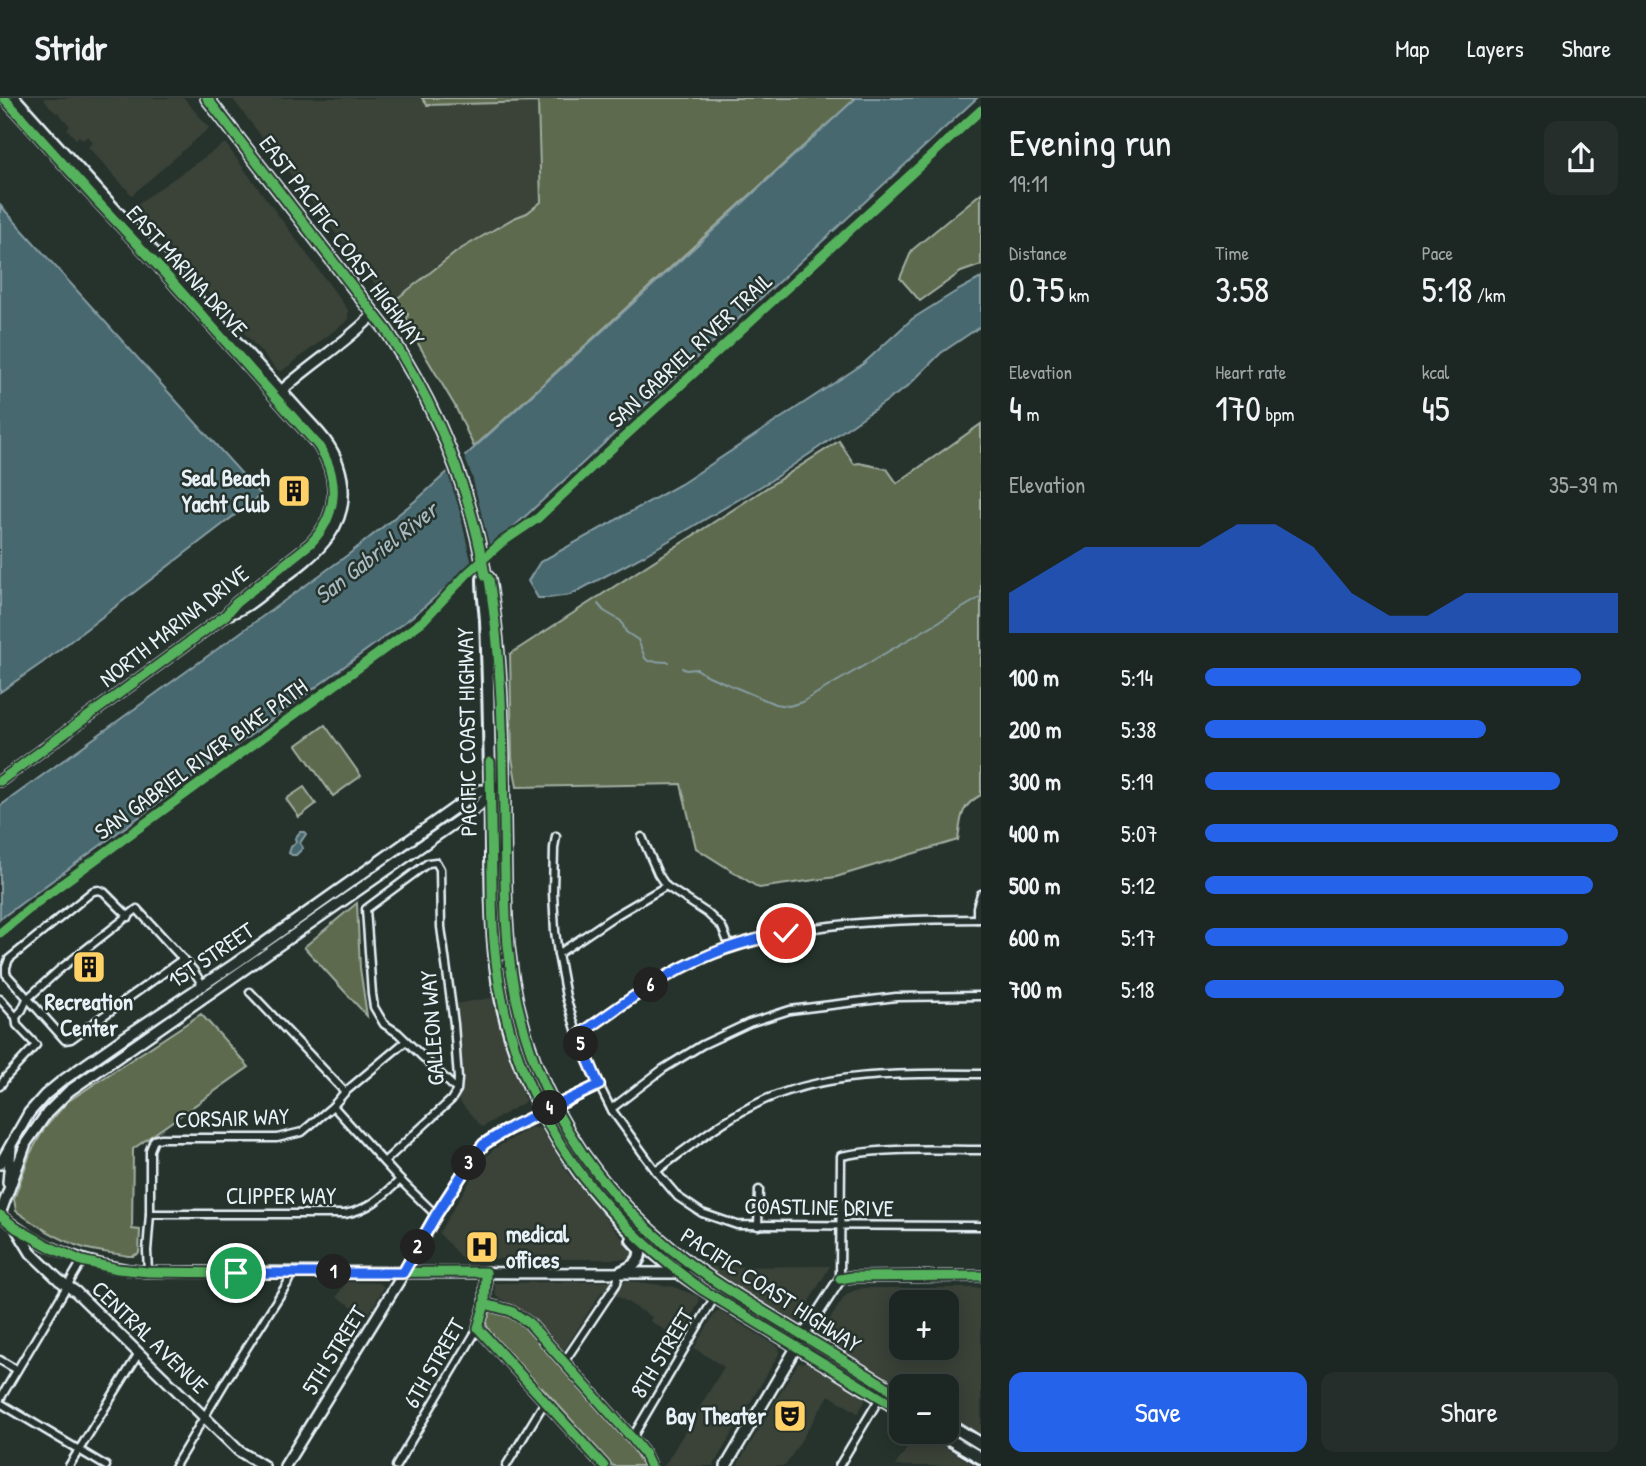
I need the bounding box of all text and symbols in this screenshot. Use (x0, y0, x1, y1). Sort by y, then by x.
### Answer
text: Stridr (35, 26, 107, 70)
text: Map (1395, 32, 1429, 64)
text: Layers (1467, 32, 1524, 64)
text: Share (1562, 32, 1611, 64)
text: Evening run (1009, 116, 1172, 168)
button: share (1544, 121, 1618, 195)
street label: EAST PACIFIC COAST HIGHWAY (253, 129, 432, 353)
text: 19:11 (1009, 168, 1048, 199)
street label: EAST MARINA DRIVE (120, 198, 255, 343)
text: Distance (1009, 240, 1067, 266)
text: Time (1215, 240, 1249, 266)
text: Pace (1422, 240, 1453, 266)
street label: SAN GABRIEL RIVER TRAIL (601, 265, 779, 434)
text: 0.75 (1009, 266, 1064, 313)
text: 3:58 (1215, 266, 1269, 313)
text: 5:18 (1422, 266, 1472, 313)
text: km (1064, 282, 1090, 308)
text: /km (1472, 282, 1506, 308)
text: Elevation (1009, 359, 1072, 385)
text: Heart rate (1215, 359, 1286, 385)
text: kcal (1422, 359, 1449, 385)
text: 4 (1009, 385, 1022, 432)
text: 170 (1215, 385, 1261, 432)
text: 45 (1422, 385, 1450, 432)
text: m (1022, 401, 1039, 427)
text: bpm (1261, 401, 1294, 427)
place label: Seal Beach Yacht Club (181, 462, 270, 519)
text: Elevation (1009, 469, 1085, 500)
text: 35–39 m (1549, 469, 1618, 500)
building icon: Seal Beach Yacht Club (275, 472, 313, 510)
water label: San Gabriel River (307, 492, 446, 610)
street label: NORTH MARINA DRIVE (93, 557, 255, 694)
street label: PACIFIC COAST HIGHWAY (449, 627, 484, 837)
text: 100 m (1009, 662, 1059, 693)
text: 5:14 (1121, 662, 1153, 693)
street label: SAN GABRIEL RIVER BIKE PATH (88, 671, 313, 846)
text: 200 m (1009, 714, 1061, 745)
text: 5:38 (1121, 714, 1156, 745)
text: 300 m (1009, 766, 1061, 797)
text: 5:19 (1121, 766, 1153, 797)
text: 400 m (1009, 818, 1059, 849)
text: 5:07 (1121, 818, 1158, 849)
text: 500 m (1009, 870, 1060, 901)
text: 5:12 (1121, 870, 1155, 901)
pin (756, 903, 816, 963)
street label: 1ST STREET (162, 914, 260, 995)
icon: check (767, 914, 805, 952)
text: 600 m (1009, 922, 1060, 953)
text: 5:17 (1121, 922, 1156, 953)
building icon: Recreation Center (70, 948, 108, 986)
pin: 6 (634, 968, 668, 1002)
street label: GALLEON WAY (412, 969, 451, 1087)
text: 6 (647, 971, 654, 997)
text: 700 m (1009, 974, 1062, 1005)
text: 5:18 (1121, 974, 1154, 1005)
place label: Recreation Center (45, 986, 133, 1043)
pin: 5 (564, 1026, 598, 1062)
text: 5 (576, 1030, 585, 1056)
pin: 4 (532, 1090, 568, 1126)
text: 4 (546, 1094, 553, 1120)
street label: CORSAIR WAY (174, 1100, 290, 1135)
pin: 3 (452, 1146, 486, 1180)
text: 3 (464, 1149, 473, 1175)
street label: CLIPPER WAY (226, 1180, 336, 1211)
street label: COASTLINE DRIVE (744, 1190, 894, 1223)
place label: medical offices (506, 1218, 570, 1275)
street label: PACIFIC COAST HIGHWAY (675, 1220, 867, 1359)
hospital icon: medical offices (463, 1228, 501, 1266)
pin: 2 (400, 1230, 436, 1264)
text: 2 (413, 1233, 422, 1259)
pin (206, 1243, 266, 1303)
icon: arrive (217, 1254, 255, 1292)
pin: 1 (316, 1254, 352, 1290)
text: 1 (330, 1258, 337, 1284)
street label: CENTRAL AVENUE (85, 1273, 215, 1400)
map controls (889, 1290, 959, 1444)
button: + (889, 1290, 959, 1360)
street label: 5TH STREET (294, 1299, 373, 1400)
street label: 8TH STREET (623, 1302, 701, 1403)
street label: 6TH STREET (395, 1312, 472, 1413)
button: Save (1009, 1372, 1307, 1452)
button: Share (1321, 1372, 1618, 1452)
button: − (889, 1374, 959, 1444)
theatre icon: Bay Theater (771, 1397, 809, 1435)
place label: Bay Theater (666, 1400, 766, 1432)

